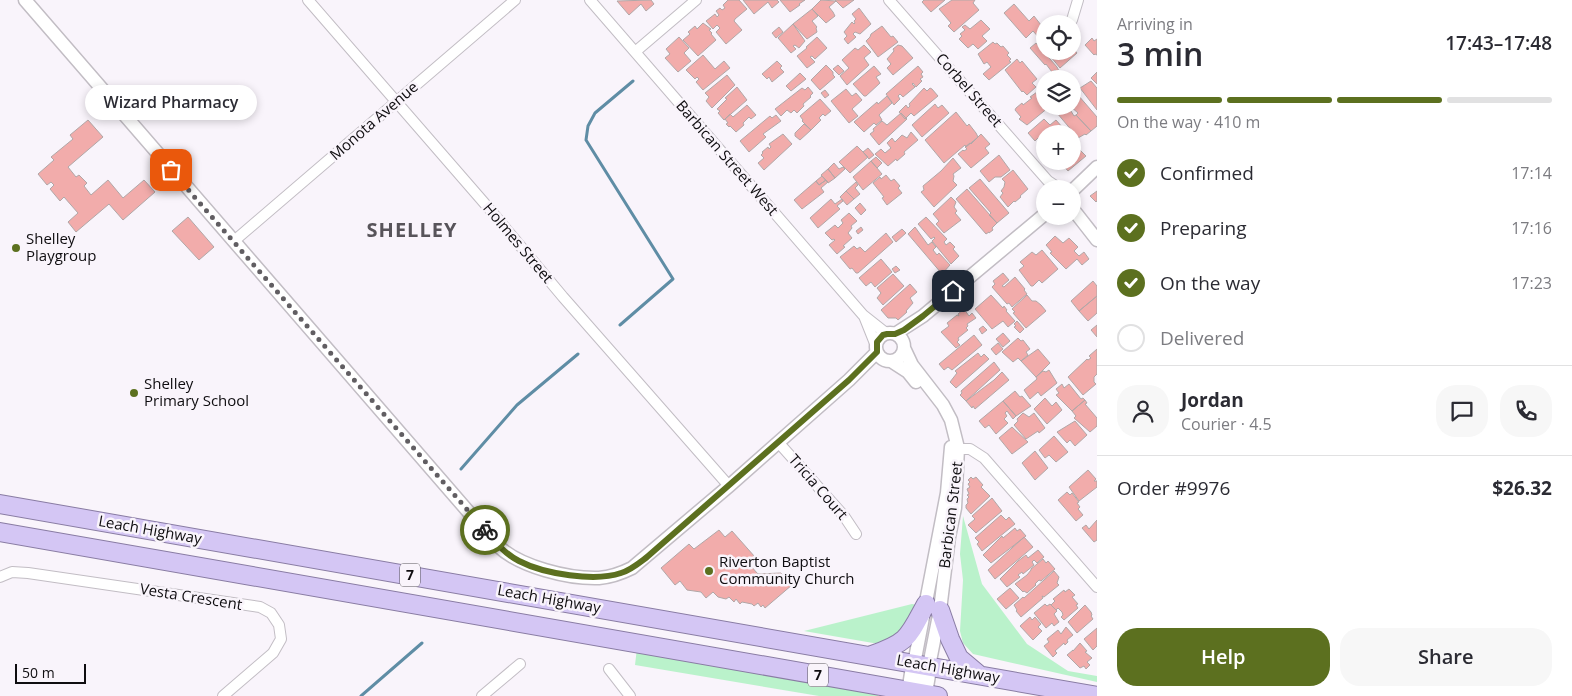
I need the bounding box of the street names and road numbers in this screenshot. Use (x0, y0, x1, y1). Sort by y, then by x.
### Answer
street label: Corbel Street (932, 48, 1007, 131)
street label: Monota Avenue (325, 76, 422, 164)
street label: Barbican Street West (672, 96, 783, 219)
street label: Holmes Street (479, 198, 558, 287)
street label: Tricia Court (785, 449, 853, 523)
street label: Barbican Street (934, 460, 966, 570)
street label: Leach Highway (97, 510, 204, 548)
road number: 7 (400, 564, 420, 586)
street label: Vesta Crescent (139, 578, 244, 614)
street label: Leach Highway (496, 579, 603, 617)
street label: Leach Highway (895, 649, 1002, 687)
road number: 7 (808, 664, 828, 686)

